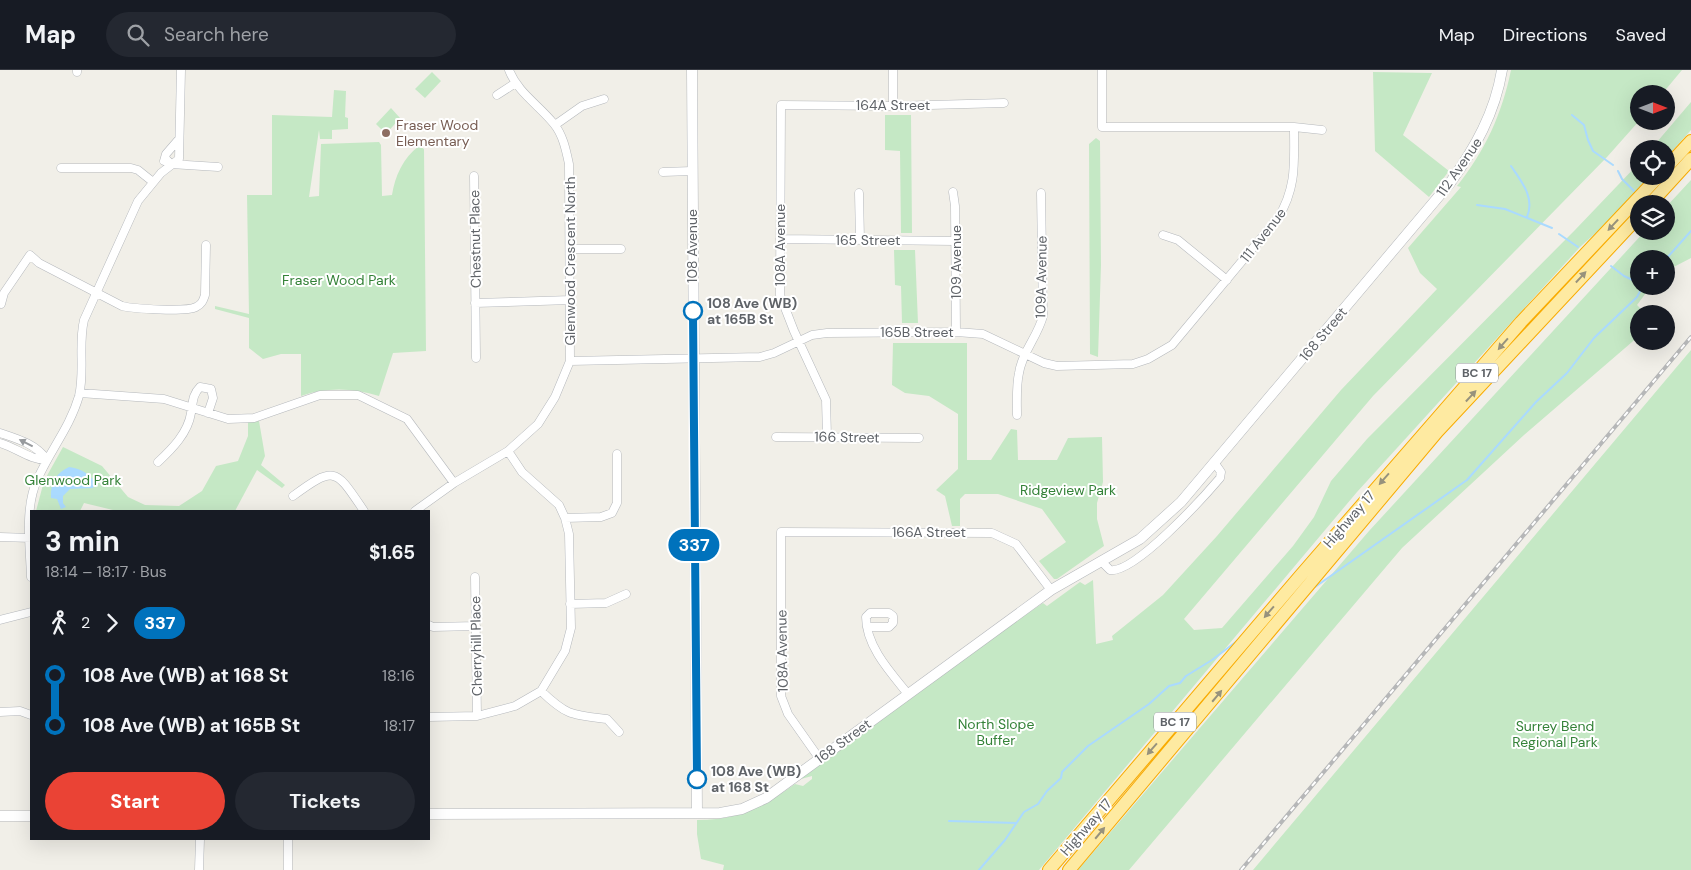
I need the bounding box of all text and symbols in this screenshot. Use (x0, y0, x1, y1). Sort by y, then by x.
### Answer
search box (106, 12, 456, 57)
text: Map (25, 19, 76, 50)
icon: search (124, 21, 152, 49)
text: Search here (164, 22, 269, 47)
text: Map (1439, 23, 1475, 47)
text: Directions (1503, 23, 1588, 47)
text: Saved (1616, 23, 1666, 47)
north arrow (1630, 85, 1675, 130)
map controls (1630, 85, 1675, 350)
street label: 164A Street (856, 96, 930, 114)
place label: Fraser Wood Elementary (396, 116, 478, 150)
marker: Fraser Wood Elementary (380, 127, 392, 139)
street label: 112 Avenue (1432, 134, 1486, 200)
button: locate (1630, 140, 1675, 185)
street label: Glenwood Crescent North (561, 176, 579, 346)
street label: Chestnut Place (465, 190, 485, 288)
button: layers (1630, 195, 1675, 240)
street label: 108A Avenue (771, 204, 789, 286)
street label: 111 Avenue (1236, 204, 1290, 266)
street label: 108 Avenue (683, 209, 701, 283)
one-way arrow (1607, 218, 1619, 230)
street label: 109 Avenue (947, 225, 965, 299)
street label: 165 Street (836, 231, 900, 249)
street label: 109A Avenue (1031, 235, 1051, 318)
button: + (1630, 250, 1675, 295)
park label: Fraser Wood Park (282, 271, 396, 289)
one-way arrow (1576, 271, 1587, 284)
place label: 108 Ave (WB) at 165B St (707, 294, 797, 328)
marker: 108 Ave (WB) at 165B St (683, 301, 703, 321)
street label: 168 Street (1295, 303, 1351, 365)
button: − (1630, 305, 1675, 350)
street label: 165B Street (880, 323, 954, 341)
one-way arrow (1497, 337, 1508, 350)
road number: BC 17 (1456, 364, 1498, 382)
one-way arrow (1465, 390, 1477, 402)
street label: 166 Street (814, 427, 880, 447)
one-way arrow (19, 439, 33, 447)
park label: Glenwood Park (25, 471, 121, 489)
one-way arrow (1378, 473, 1390, 485)
park label: Ridgeview Park (1020, 481, 1116, 499)
street label: Highway 17 (1319, 487, 1379, 551)
text: 3 min (45, 523, 120, 560)
street label: 166A Street (892, 523, 966, 541)
line badge: 337 (665, 529, 723, 561)
text: 337 (678, 533, 710, 557)
text: $1.65 (369, 540, 415, 565)
text: 18:14 – 18:17 · Bus (45, 561, 167, 582)
street label: Cherryhill Place (466, 596, 486, 696)
one-way arrow (1264, 606, 1275, 618)
icon: walk (45, 609, 73, 637)
icon: forward (98, 609, 126, 637)
street label: 108A Avenue (772, 609, 792, 692)
text: 337 (144, 611, 175, 635)
text: 2 (81, 612, 90, 633)
text: 108 Ave (WB) at 168 St (83, 663, 289, 688)
text: 18:16 (382, 665, 415, 686)
one-way arrow (1211, 689, 1222, 702)
road number: BC 17 (1154, 712, 1196, 732)
text: 108 Ave (WB) at 165B St (83, 713, 300, 738)
text: 18:17 (384, 715, 415, 736)
street label: 168 Street (811, 715, 875, 767)
park label: North Slope Buffer (958, 715, 1034, 749)
park label: Surrey Bend Regional Park (1512, 717, 1598, 751)
one-way arrow (1147, 743, 1158, 755)
place label: 108 Ave (WB) at 168 St (711, 762, 801, 796)
marker: 108 Ave (WB) at 168 St (687, 769, 707, 789)
button: Start (45, 772, 225, 830)
button: Tickets (235, 772, 415, 830)
street label: Highway 17 (1056, 795, 1116, 859)
one-way arrow (1094, 827, 1106, 839)

